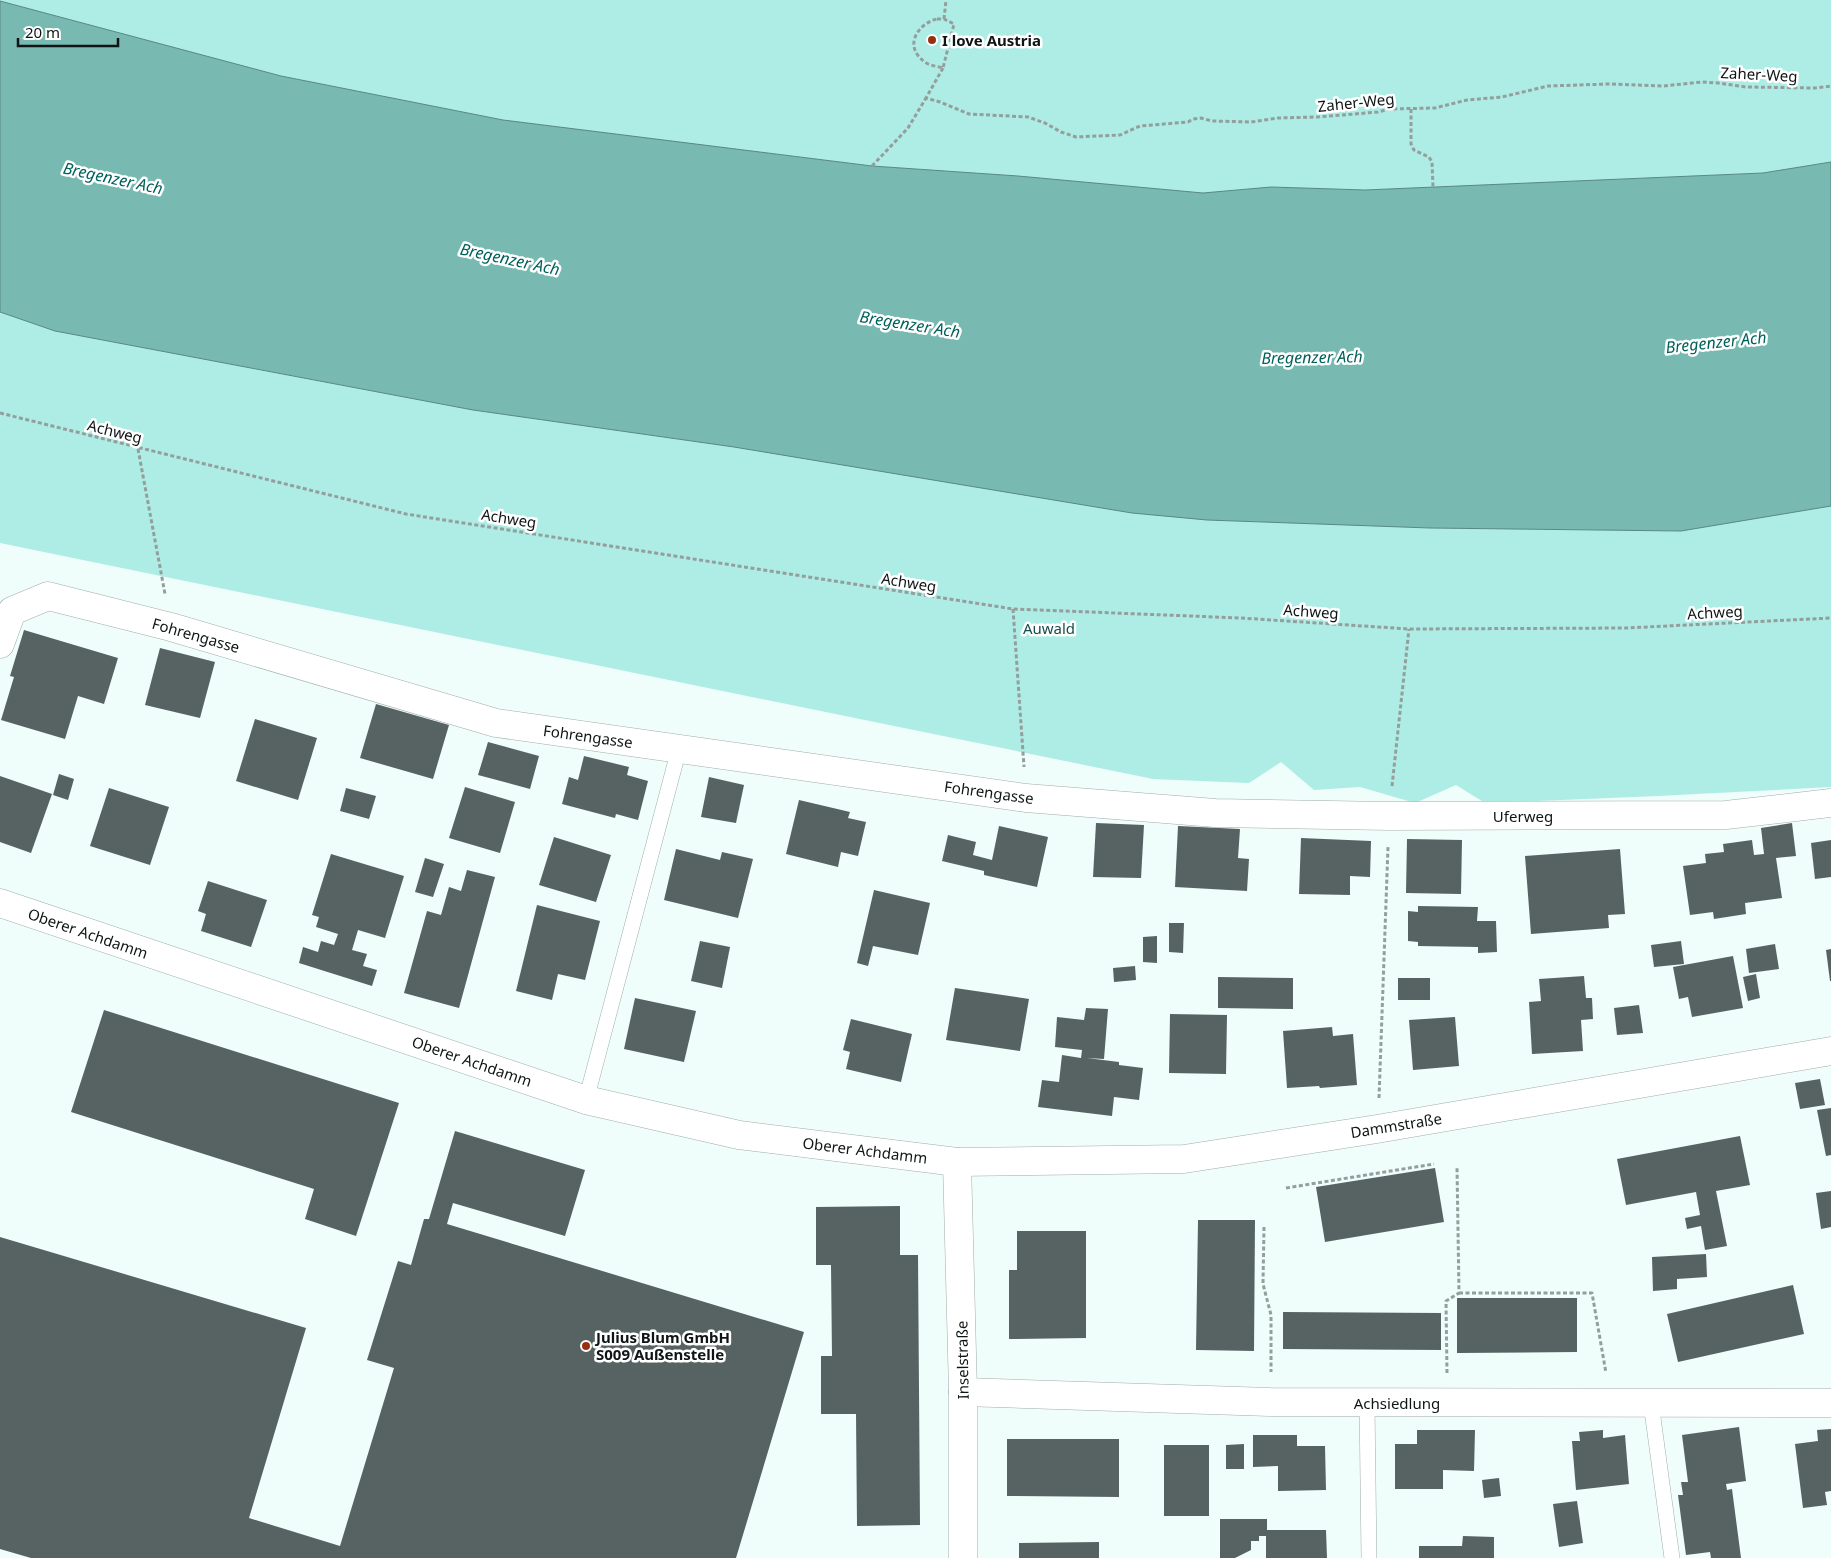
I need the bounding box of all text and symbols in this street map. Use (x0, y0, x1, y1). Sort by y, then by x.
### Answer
scale bar (18, 15, 118, 47)
text: 20 m (25, 22, 60, 42)
place label: I love Austria (942, 30, 1041, 50)
marker: I love Austria (926, 34, 938, 46)
street label: Zaher-Weg (1720, 62, 1798, 86)
street label: Zaher-Weg (1317, 88, 1395, 116)
water label: Bregenzer Ach (61, 157, 165, 199)
water label: Bregenzer Ach (458, 238, 562, 280)
water label: Bregenzer Ach (858, 305, 962, 343)
water label: Bregenzer Ach (1664, 326, 1768, 358)
water label: Bregenzer Ach (1261, 345, 1363, 369)
street label: Achweg (86, 415, 144, 447)
street label: Achweg (480, 504, 538, 532)
street label: Achweg (880, 568, 938, 596)
street label: Achweg (1283, 599, 1339, 623)
street label: Achweg (1687, 601, 1743, 623)
street label: Fohrengasse (150, 613, 242, 657)
park label: Auwald (1023, 618, 1075, 638)
street label: Fohrengasse (542, 720, 634, 752)
street label: Fohrengasse (943, 776, 1035, 808)
street label: Uferweg (1493, 806, 1553, 826)
street label: Oberer Achdamm (25, 903, 151, 963)
street label: Oberer Achdamm (409, 1031, 535, 1091)
street label: Dammstraße (1349, 1108, 1443, 1142)
street label: Oberer Achdamm (801, 1132, 929, 1168)
street label: Inselstraße (951, 1320, 973, 1400)
place label: Julius Blum GmbH S009 Außenstelle (594, 1327, 730, 1364)
marker: Julius Blum GmbH S009 Außenstelle (580, 1340, 592, 1352)
street label: Achsiedlung (1354, 1393, 1440, 1413)

